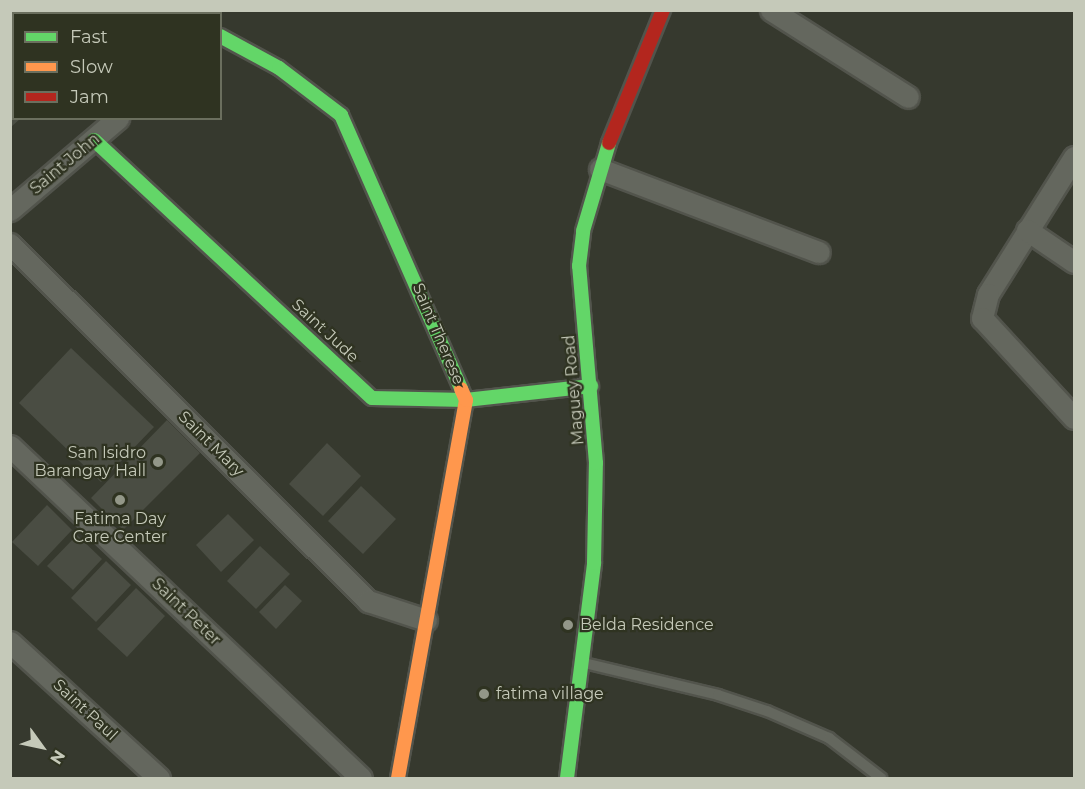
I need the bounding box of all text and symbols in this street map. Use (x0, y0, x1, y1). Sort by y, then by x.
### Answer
legend (12, 12, 222, 120)
text: Fast (70, 26, 108, 48)
text: Slow (70, 56, 113, 78)
text: Jam (70, 86, 109, 108)
street label: Saint John (26, 129, 104, 199)
street label: Saint Therese (408, 280, 468, 388)
street label: Saint Jude (288, 295, 362, 367)
street label: Maguey Road (560, 334, 588, 446)
street label: Saint Mary (174, 407, 248, 481)
place label: San Isidro Barangay Hall (34, 443, 146, 481)
marker: San Isidro Barangay Hall (151, 455, 165, 469)
marker: Fatima Day Care Center (113, 493, 127, 507)
place label: Fatima Day Care Center (73, 509, 167, 547)
street label: Saint Peter (148, 574, 224, 650)
place label: Belda Residence (580, 615, 714, 635)
marker: Belda Residence (561, 618, 575, 632)
street label: Saint Paul (49, 675, 121, 745)
place label: fatima village (496, 684, 604, 704)
marker: fatima village (477, 687, 491, 701)
north arrow (12, 717, 72, 777)
text: N (46, 746, 69, 768)

